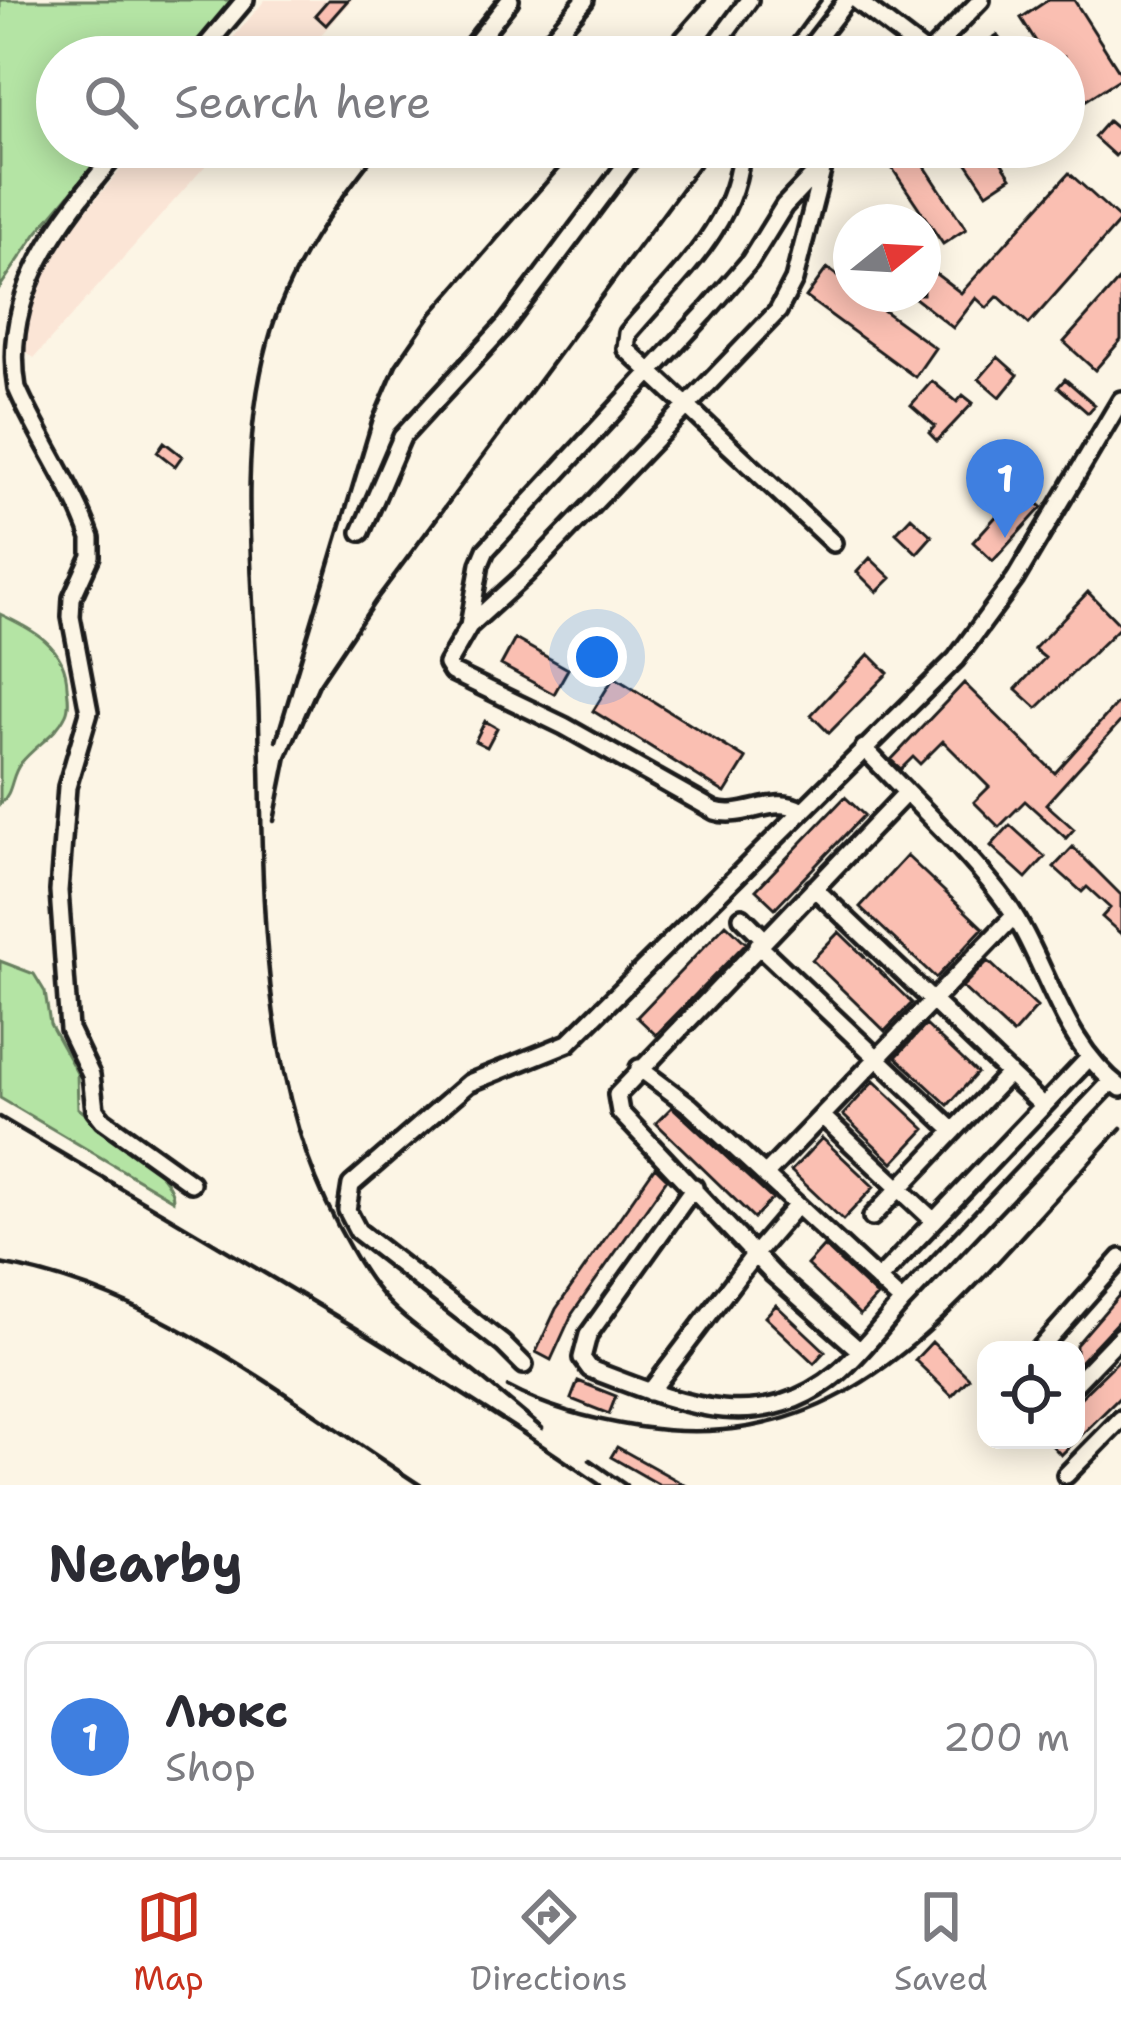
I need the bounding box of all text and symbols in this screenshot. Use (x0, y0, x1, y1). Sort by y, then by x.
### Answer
search box (36, 36, 1085, 168)
icon: search (78, 69, 144, 135)
text: Search here (174, 72, 431, 132)
north arrow (833, 204, 941, 312)
pin: 1 (966, 439, 1044, 538)
your location (567, 627, 627, 687)
map controls (977, 1341, 1085, 1449)
button: locate (977, 1341, 1085, 1449)
text: Nearby (48, 1529, 243, 1597)
text: Люкс (165, 1681, 289, 1741)
text: 1 (81, 1711, 99, 1763)
text: 200 m (943, 1711, 1070, 1763)
text: Shop (165, 1741, 256, 1793)
tab: Map (133, 1884, 204, 2001)
tab: Directions (470, 1884, 628, 2001)
tab: Saved (894, 1884, 988, 2001)

